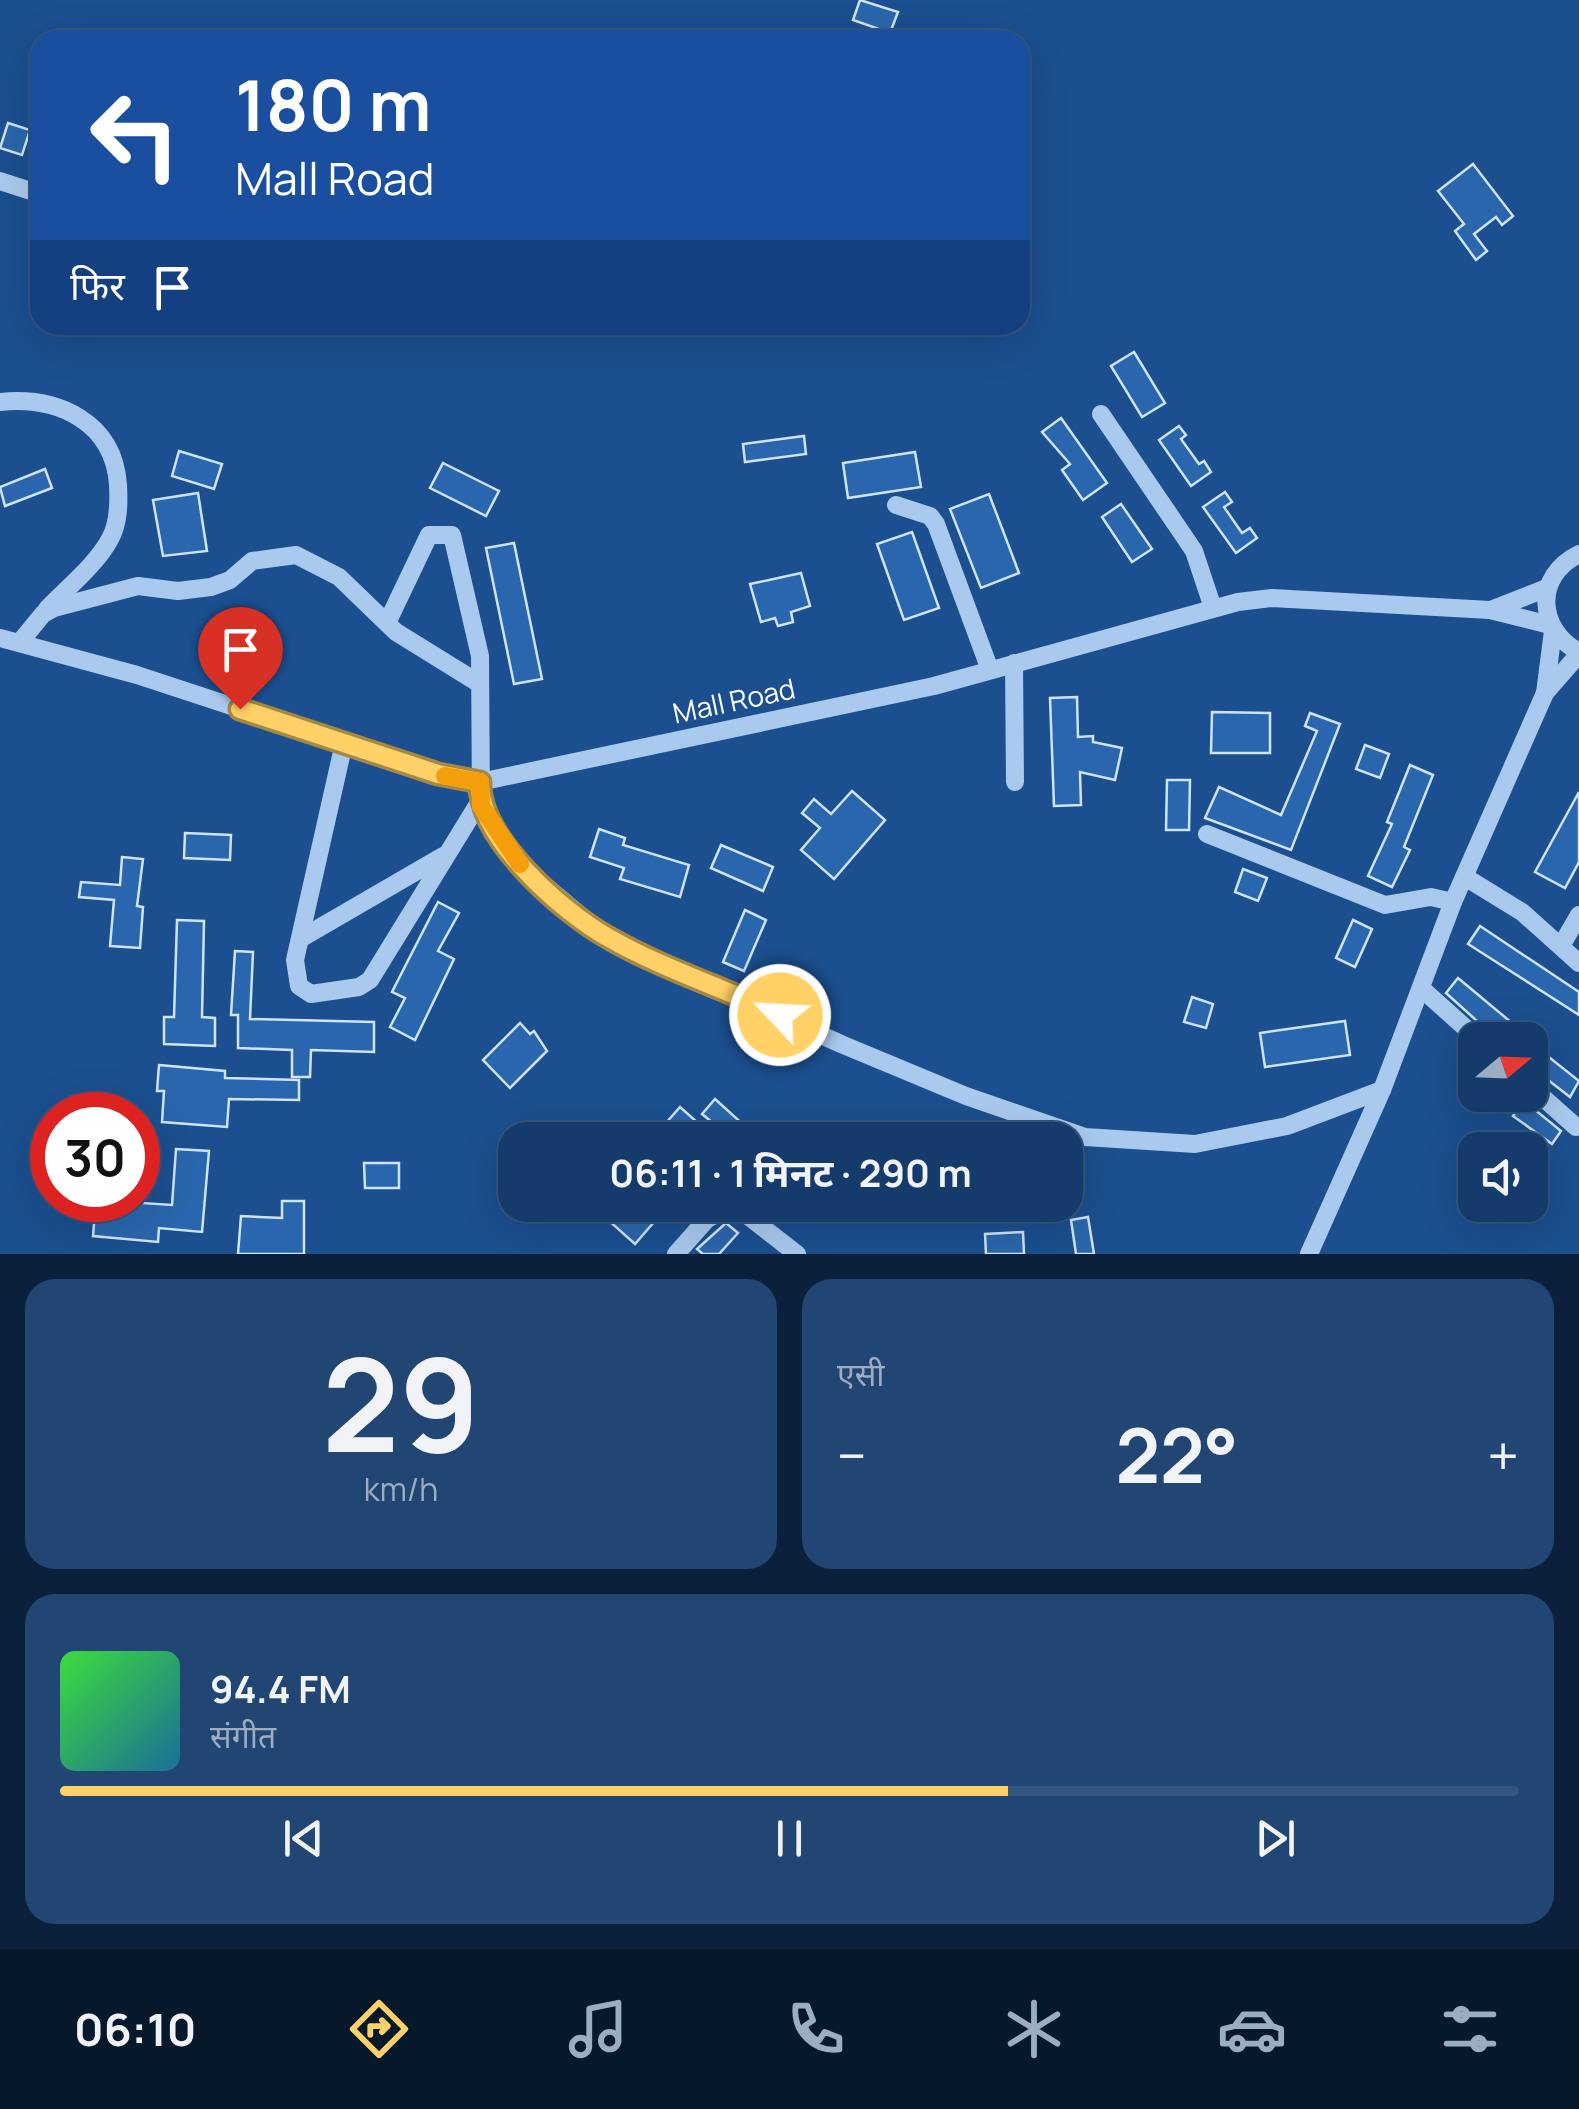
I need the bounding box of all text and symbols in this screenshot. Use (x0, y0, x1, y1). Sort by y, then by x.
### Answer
text: 180 m (235, 56, 432, 152)
icon: left (70, 70, 200, 200)
text: Mall Road (235, 147, 435, 209)
text: फिर (70, 259, 125, 311)
icon: arrive (145, 260, 200, 315)
pin (198, 607, 283, 710)
icon: arrive (213, 622, 268, 677)
street label: Mall Road (669, 669, 798, 732)
position arrow (728, 963, 832, 1067)
north arrow (1458, 1022, 1548, 1112)
map controls (1458, 1022, 1548, 1222)
speed limit sign: 30 (30, 1092, 160, 1222)
button: sound (1458, 1132, 1548, 1222)
text: 06:11 · 1 मिनट · 290 m (609, 1146, 972, 1198)
text: 29 (322, 1313, 480, 1491)
text: एसी (837, 1352, 885, 1396)
text: 22° (1115, 1403, 1239, 1506)
text: − (837, 1417, 867, 1493)
text: + (1487, 1417, 1519, 1493)
text: km/h (364, 1467, 438, 1511)
text: 94.4 FM (210, 1662, 351, 1714)
text: संगीत (210, 1714, 276, 1758)
icon: previous (276, 1811, 331, 1866)
icon: pause (762, 1811, 817, 1866)
icon: next (1248, 1811, 1303, 1866)
icon: directions (344, 1994, 414, 2064)
icon: music (563, 1994, 633, 2064)
icon: phone (781, 1994, 851, 2064)
icon: climate (999, 1994, 1069, 2064)
icon: car (1217, 1994, 1287, 2064)
icon: filters (1435, 1994, 1505, 2064)
text: 06:10 (74, 1998, 196, 2060)

